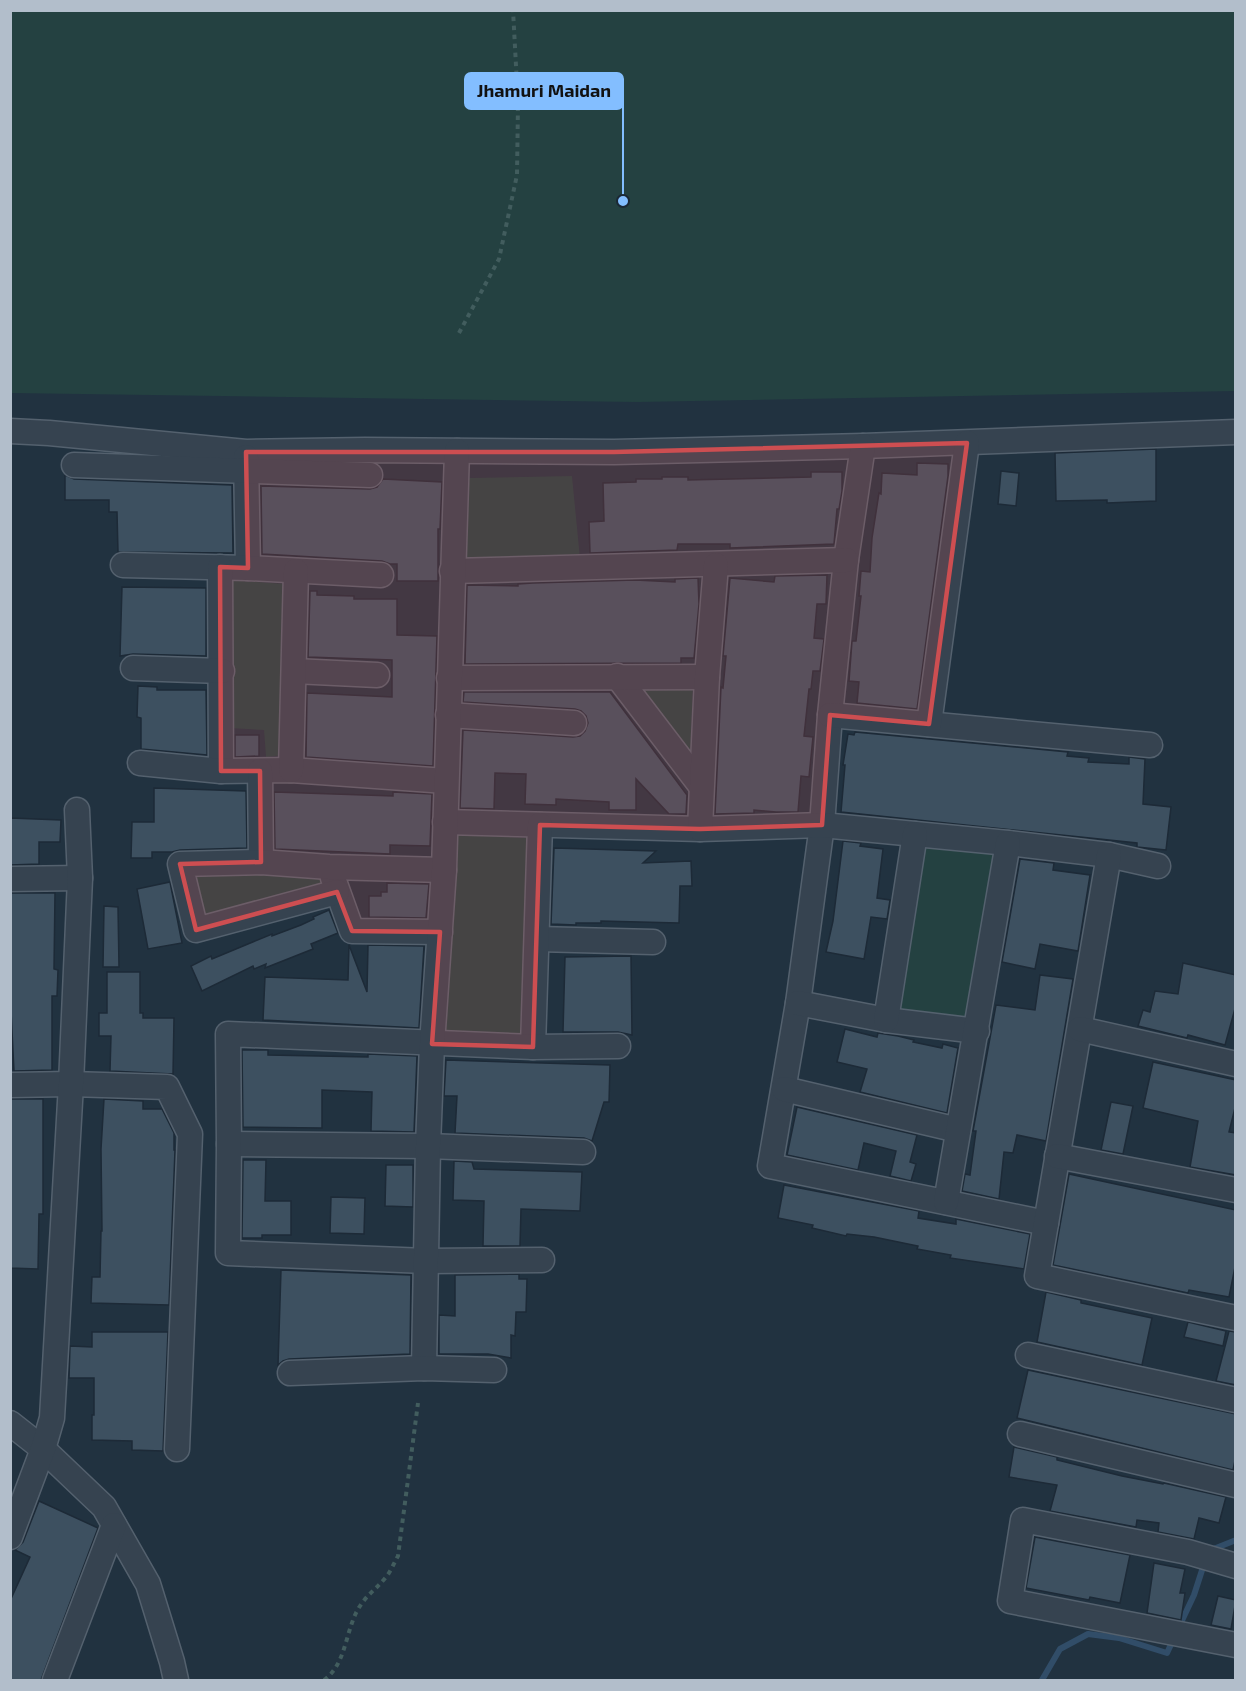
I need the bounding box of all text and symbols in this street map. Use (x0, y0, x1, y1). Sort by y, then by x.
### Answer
callout: Jhamuri Maidan (465, 73, 623, 109)
text: Jhamuri Maidan (477, 79, 611, 101)

